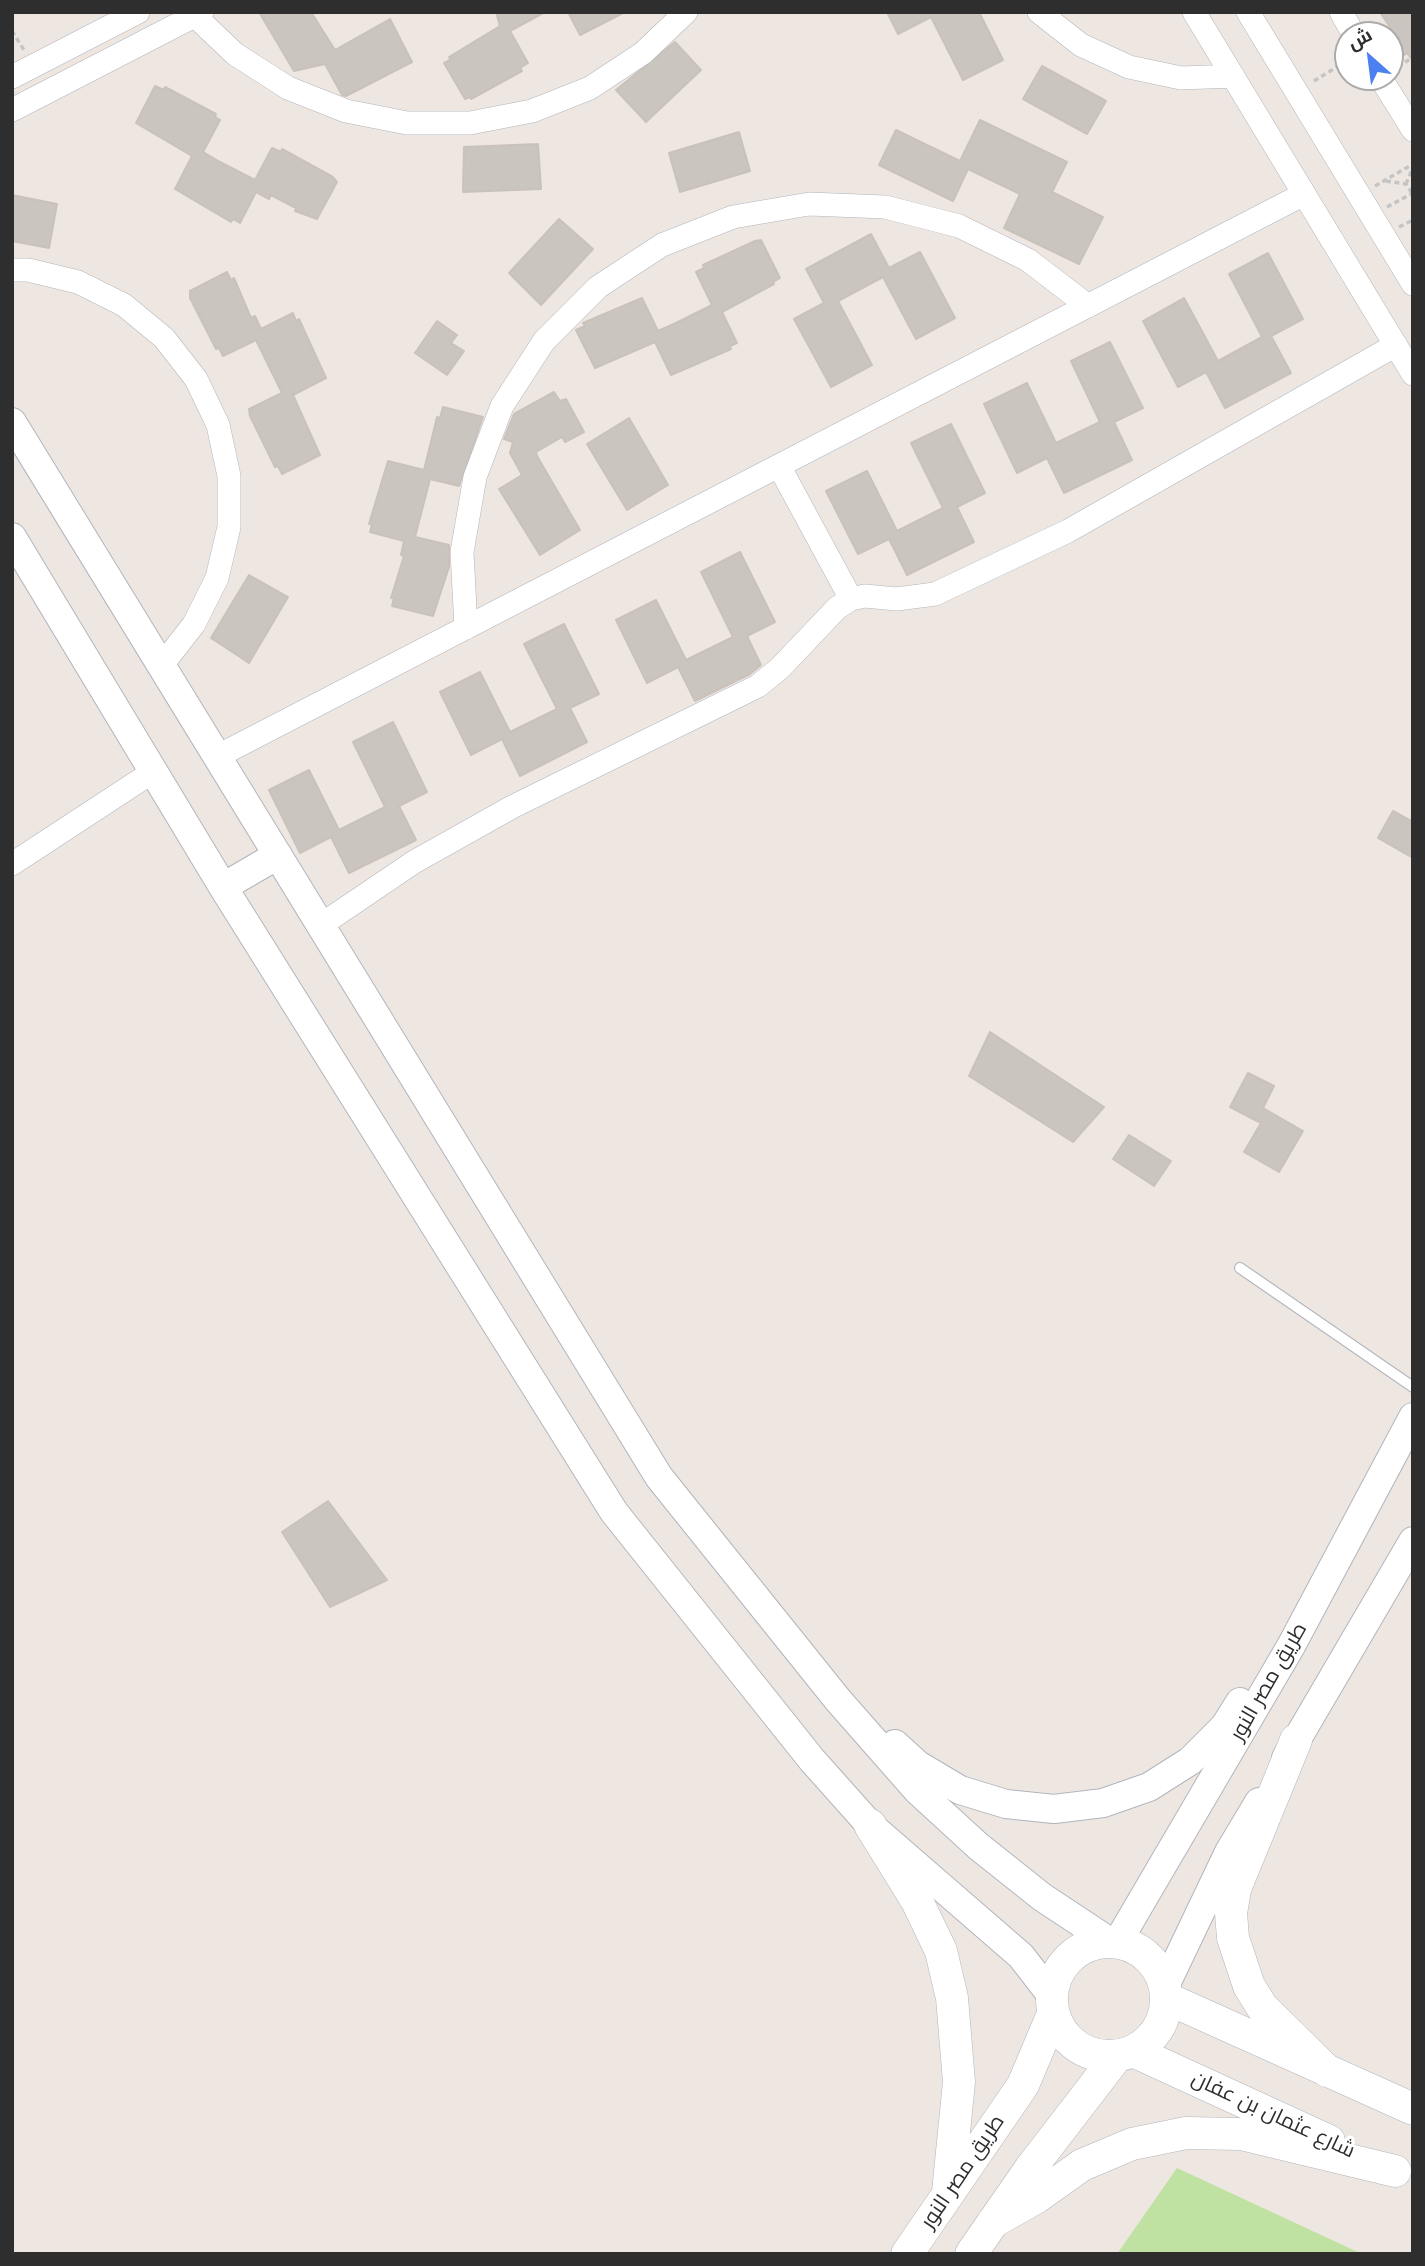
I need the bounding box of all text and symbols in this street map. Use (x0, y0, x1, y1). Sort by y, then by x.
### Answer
north arrow (1334, 21, 1404, 91)
text: ش (1344, 24, 1376, 54)
street label: طريق مصر النور (1225, 1619, 1313, 1745)
street label: شارع عثمان بن عفان (1187, 2066, 1359, 2164)
street label: طريق مصر النور (916, 2110, 1010, 2234)

